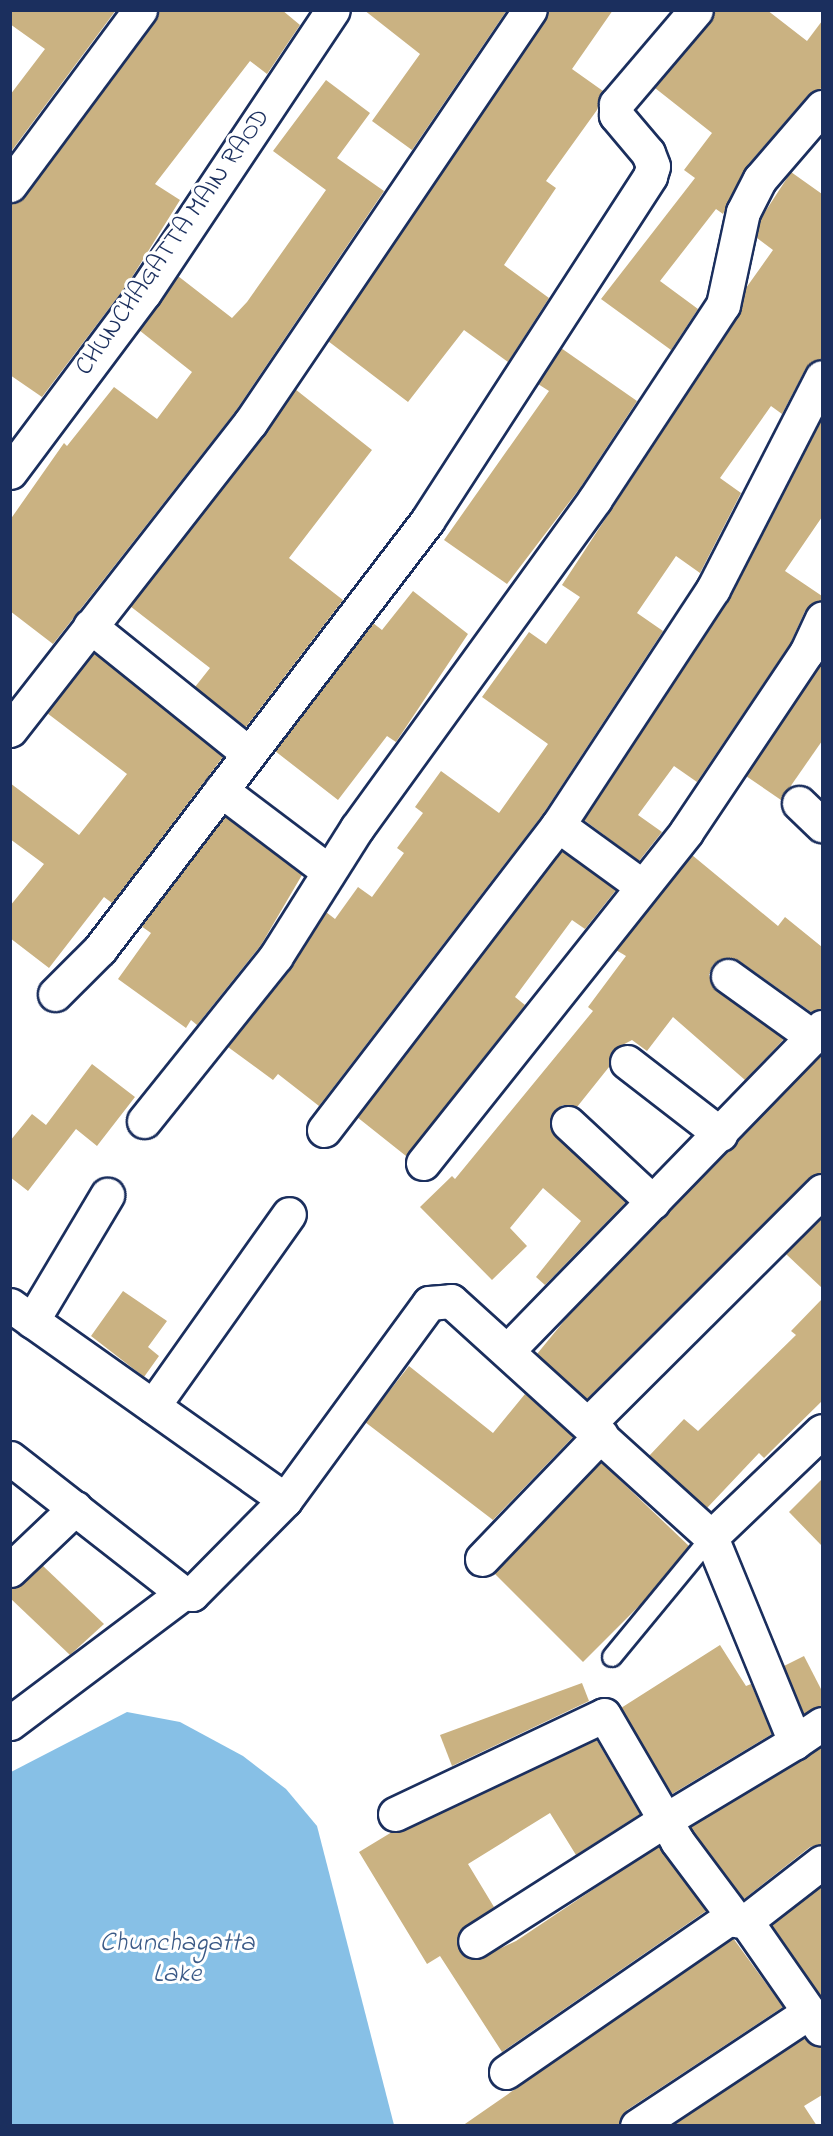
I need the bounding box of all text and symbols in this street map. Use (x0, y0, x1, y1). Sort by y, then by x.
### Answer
street label: CHUNCHAGATTA MAIN RAOD (70, 104, 278, 382)
water label: Chunchagatta Lake (99, 1927, 255, 1990)

